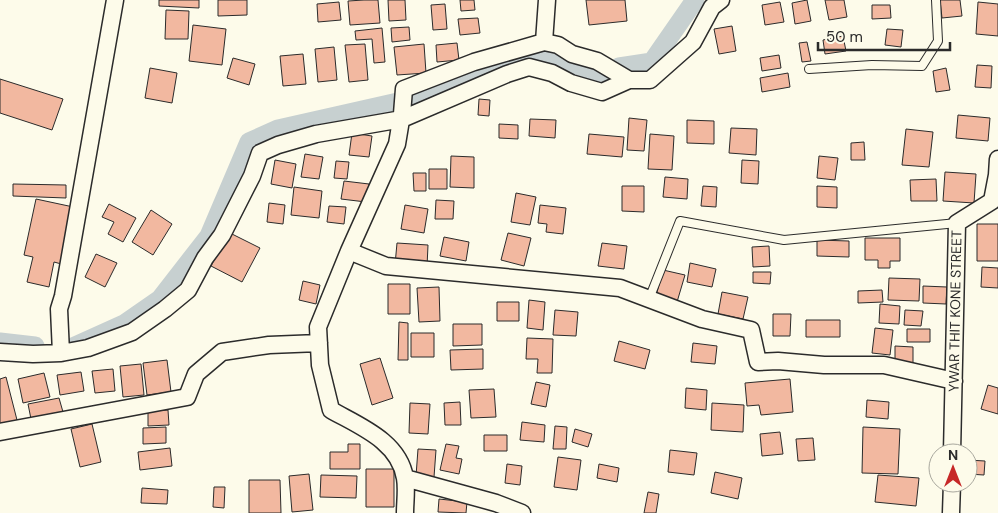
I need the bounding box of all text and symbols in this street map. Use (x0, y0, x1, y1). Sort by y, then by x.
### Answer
scale bar (818, 20, 950, 52)
text: 50 m (826, 27, 863, 47)
street label: YWAR THIT KONE STREET (945, 230, 965, 392)
north arrow (928, 443, 978, 493)
text: N (948, 446, 958, 464)

